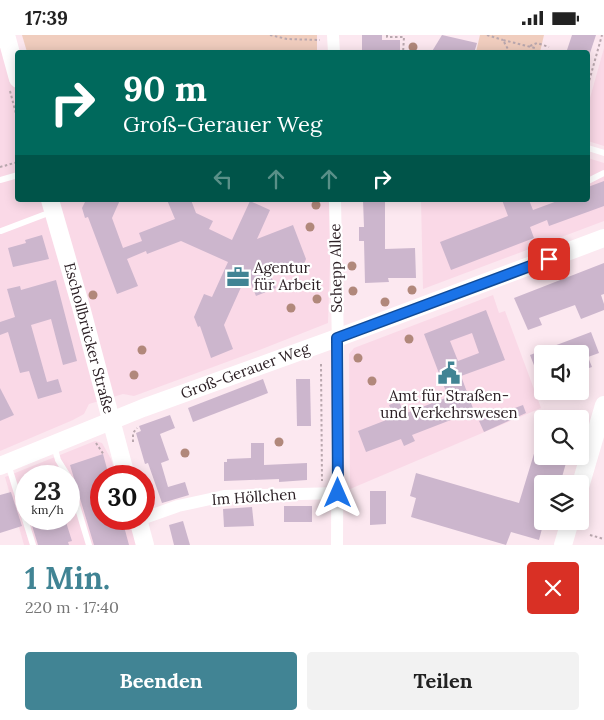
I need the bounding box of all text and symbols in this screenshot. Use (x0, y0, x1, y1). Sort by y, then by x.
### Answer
text: 17:39 (25, 6, 68, 30)
text: 90 m (123, 66, 207, 111)
icon: right (40, 70, 105, 135)
text: Groß-Gerauer Weg (123, 110, 322, 138)
icon: left (209, 165, 237, 193)
icon: ahead (262, 165, 290, 193)
icon: ahead (315, 165, 343, 193)
icon: right (368, 165, 396, 193)
street label: Schepp Allee (325, 223, 346, 313)
pin (528, 238, 570, 280)
icon: arrive (535, 245, 563, 273)
place label: Agentur für Arbeit (253, 258, 322, 294)
street label: Eschollbrücker Straße (60, 260, 119, 415)
office icon: Agentur für Arbeit (225, 264, 251, 290)
street label: Groß-Gerauer Weg (178, 338, 313, 403)
map controls (534, 345, 589, 530)
button: sound (534, 345, 589, 400)
public building icon: Amt für Straßen- und Verkehrswesen (436, 360, 462, 386)
place label: Amt für Straßen- und Verkehrswesen (380, 386, 518, 422)
button: search (534, 410, 589, 465)
speed limit sign: 30 (90, 465, 155, 530)
position arrow (311, 466, 363, 518)
text: 23 (34, 475, 61, 507)
button: layers (534, 475, 589, 530)
street label: Im Höllchen (211, 484, 297, 509)
text: km/h (31, 502, 64, 517)
text: 1 Min. (25, 559, 110, 597)
button: close (527, 562, 579, 614)
text: 220 m · 17:40 (25, 597, 119, 617)
button: Beenden (25, 652, 297, 710)
button: Teilen (307, 652, 579, 710)

